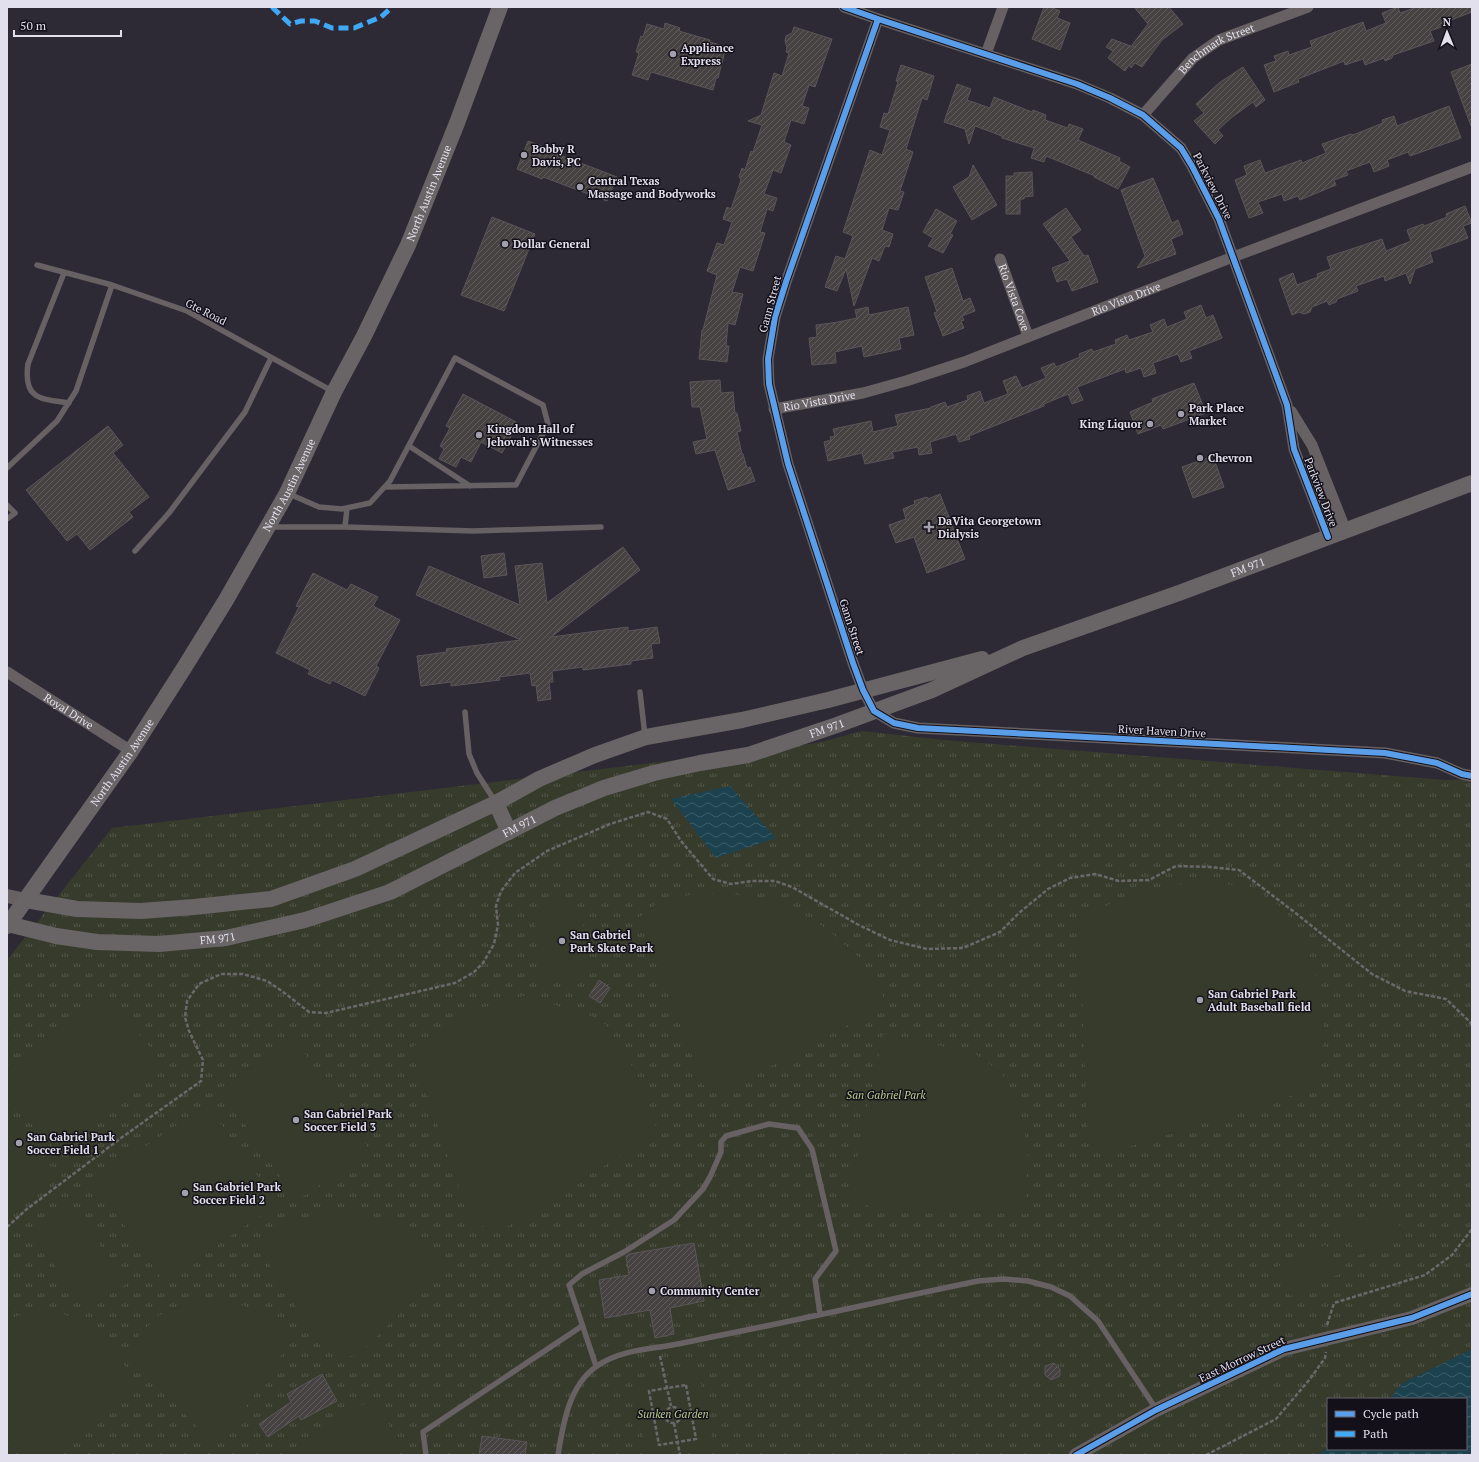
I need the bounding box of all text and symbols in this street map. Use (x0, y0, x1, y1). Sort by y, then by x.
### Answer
scale bar (14, 12, 121, 38)
north arrow (1427, 12, 1467, 52)
text: N (1443, 15, 1452, 29)
text: 50 m (20, 18, 47, 33)
street label: Benchmark Street (1175, 20, 1256, 77)
place label: Appliance Express (681, 41, 734, 68)
marker: Appliance Express (668, 49, 678, 59)
street label: North Austin Avenue (403, 142, 455, 243)
place label: Bobby R Davis, PC (532, 142, 581, 169)
marker: Bobby R Davis, PC (519, 150, 529, 160)
street label: Parkview Drive (1190, 150, 1236, 222)
place label: Central Texas Massage and Bodyworks (588, 174, 716, 201)
marker: Central Texas Massage and Bodyworks (575, 182, 585, 192)
place label: Dollar General (513, 237, 590, 251)
marker: Dollar General (500, 239, 510, 249)
street label: Rio Vista Cove (995, 262, 1033, 333)
street label: Gann Street (756, 274, 784, 334)
street label: Rio Vista Drive (1089, 279, 1163, 319)
street label: Gte Road (183, 296, 229, 328)
street label: Rio Vista Drive (782, 387, 857, 414)
place label: Park Place Market (1189, 401, 1244, 428)
marker: Park Place Market (1176, 409, 1186, 419)
place label: King Liquor (1080, 417, 1142, 431)
marker: King Liquor (1145, 419, 1155, 429)
place label: Kingdom Hall of Jehovah's Witnesses (487, 422, 593, 449)
marker: Kingdom Hall of Jehovah's Witnesses (474, 430, 484, 440)
street label: North Austin Avenue (259, 436, 319, 534)
place label: Chevron (1208, 451, 1252, 465)
marker: Chevron (1195, 453, 1205, 463)
street label: Parkview Drive (1301, 455, 1341, 529)
place label: DaVita Georgetown Dialysis (938, 514, 1041, 541)
marker: DaVita Georgetown Dialysis (923, 521, 935, 533)
street label: FM 971 (1229, 554, 1267, 580)
street label: Gann Street (836, 597, 868, 657)
street label: Royal Drive (41, 690, 96, 732)
street label: North Austin Avenue (87, 716, 157, 809)
street label: FM 971 (808, 716, 846, 741)
street label: River Haven Drive (1118, 722, 1207, 740)
street label: FM 971 (500, 812, 539, 840)
place label: San Gabriel Park Skate Park (570, 928, 654, 955)
street label: FM 971 (199, 929, 237, 947)
marker: San Gabriel Park Skate Park (557, 936, 567, 946)
place label: San Gabriel Park Adult Baseball field (1208, 987, 1311, 1014)
marker: San Gabriel Park Adult Baseball field (1195, 995, 1205, 1005)
park label: San Gabriel Park (846, 1088, 926, 1102)
place label: San Gabriel Park Soccer Field 3 (304, 1107, 392, 1134)
marker: San Gabriel Park Soccer Field 3 (291, 1115, 301, 1125)
place label: San Gabriel Park Soccer Field 1 (27, 1130, 115, 1157)
marker: San Gabriel Park Soccer Field 1 (14, 1138, 24, 1148)
place label: San Gabriel Park Soccer Field 2 (193, 1180, 281, 1207)
marker: San Gabriel Park Soccer Field 2 (180, 1188, 190, 1198)
place label: Community Center (660, 1284, 760, 1298)
marker: Community Center (647, 1286, 657, 1296)
street label: East Morrow Street (1197, 1333, 1287, 1385)
legend (1327, 1398, 1467, 1450)
text: Cycle path (1363, 1406, 1419, 1421)
park label: Sunken Garden (637, 1407, 709, 1421)
text: Path (1363, 1426, 1388, 1441)

